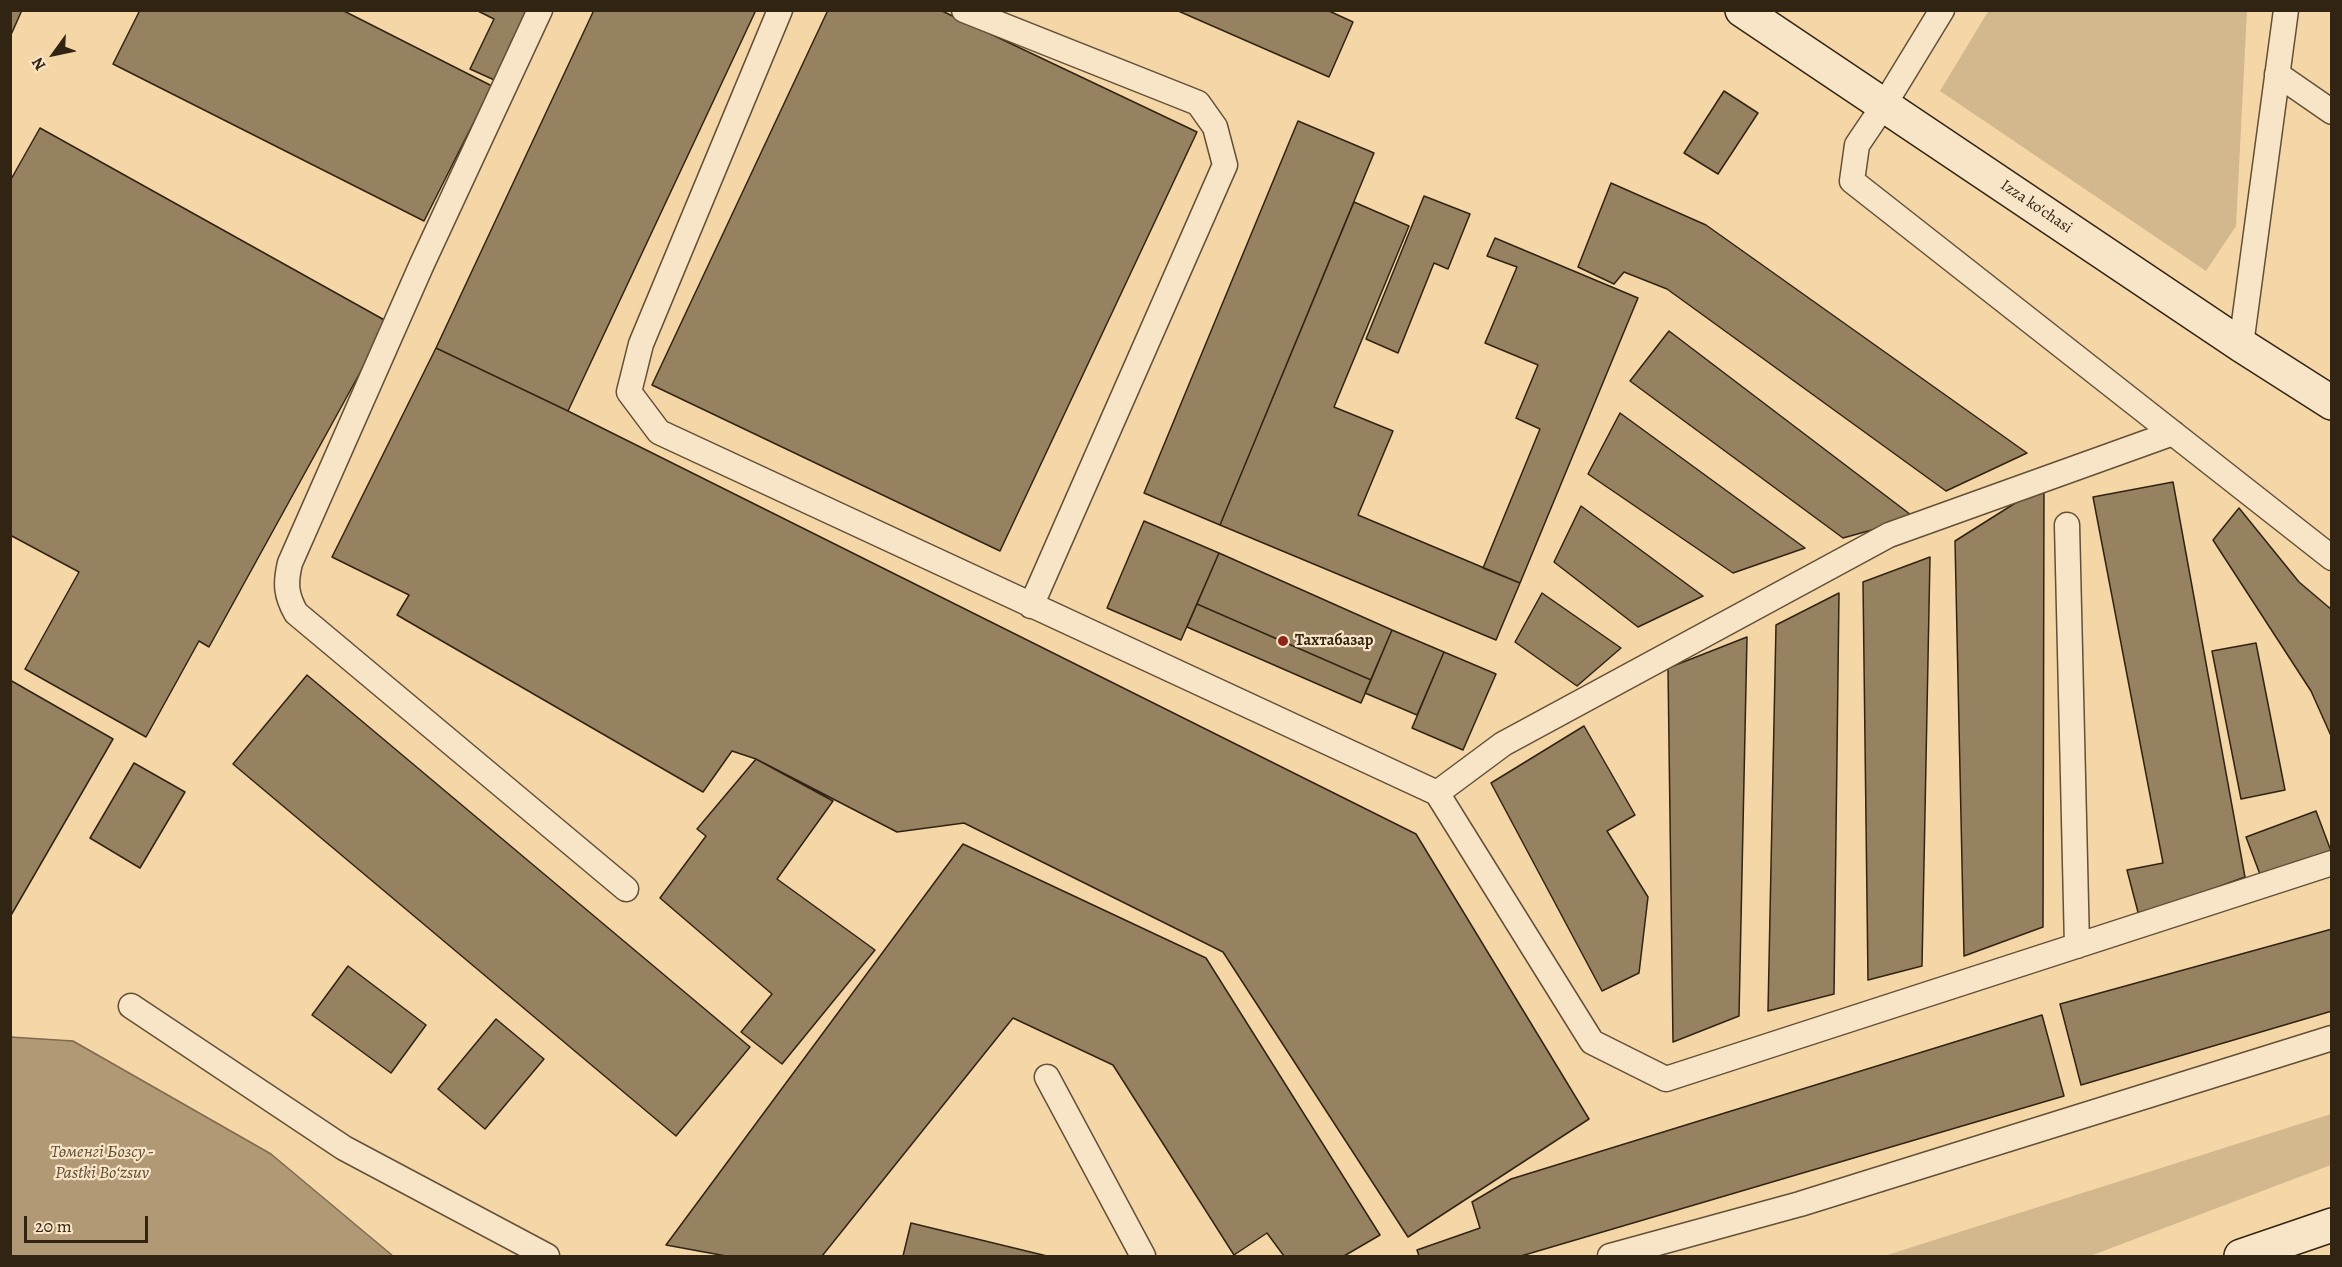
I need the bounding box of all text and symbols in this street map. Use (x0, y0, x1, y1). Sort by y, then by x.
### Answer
north arrow (24, 24, 84, 84)
text: N (27, 53, 51, 75)
street label: Izza ko'chasi (1997, 176, 2075, 238)
place label: Тахтабазар (1295, 631, 1373, 651)
marker: Тахтабазар (1276, 634, 1290, 648)
water label: Төменгі Бозсу - Pastki Boʻzsuv (50, 1142, 154, 1184)
scale bar (27, 1204, 152, 1242)
text: 20 m (35, 1214, 72, 1238)

